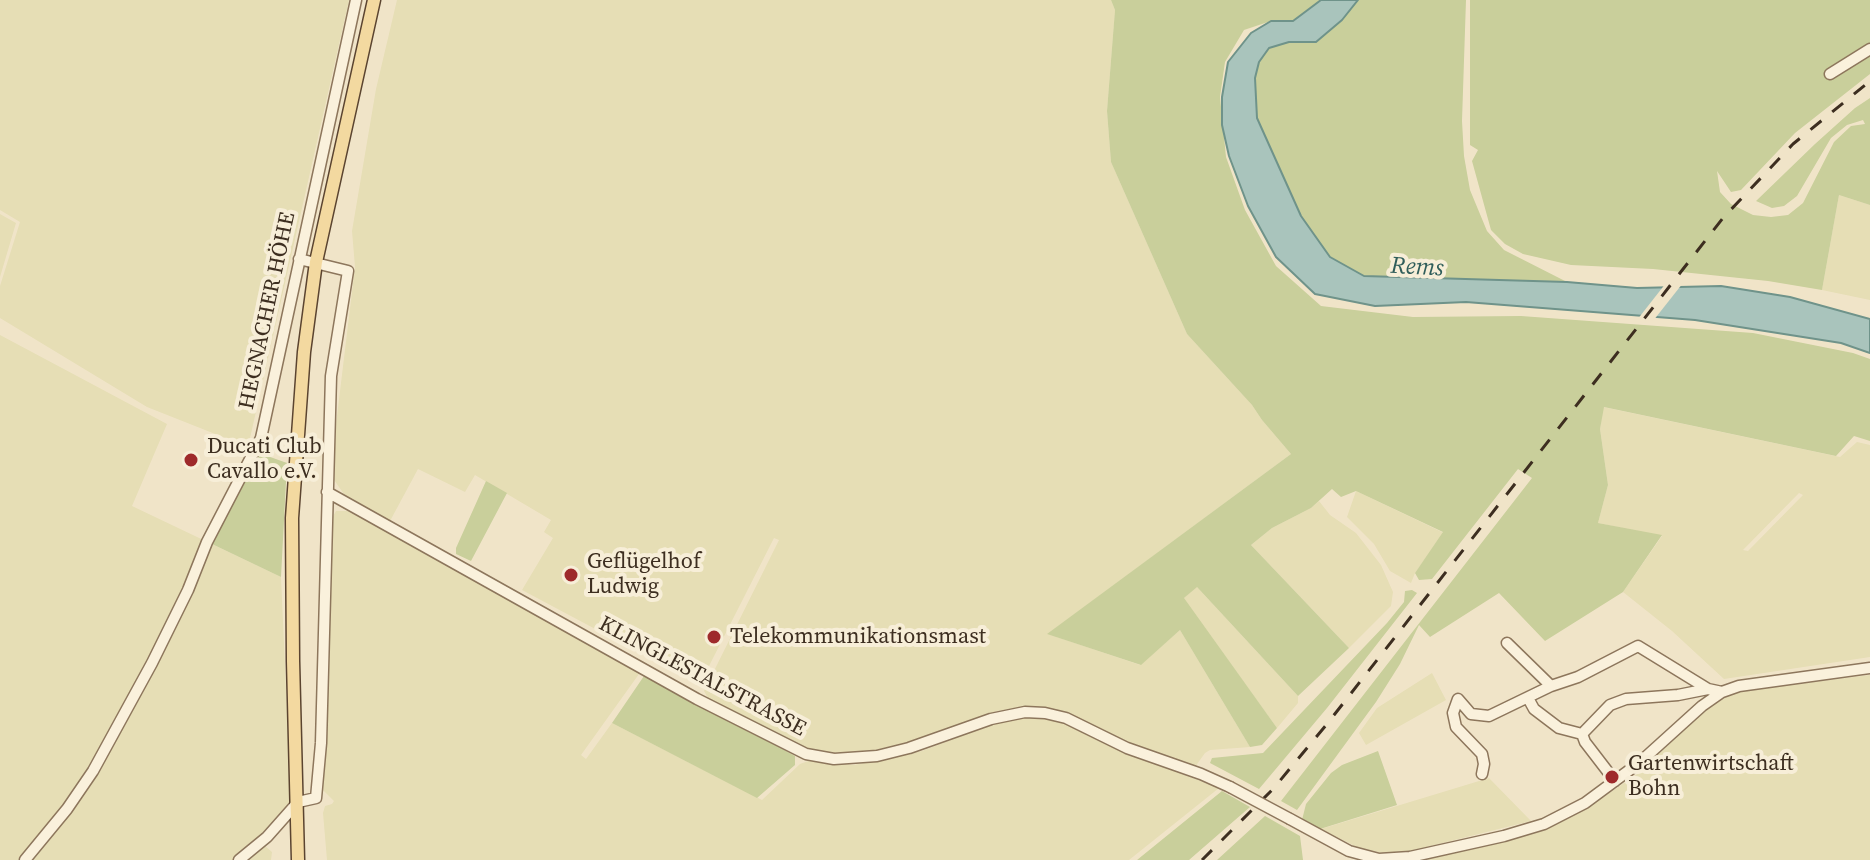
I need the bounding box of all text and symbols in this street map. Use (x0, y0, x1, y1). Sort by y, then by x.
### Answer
street label: HEGNACHER HÖHE (234, 210, 302, 412)
water label: Rems (1390, 252, 1444, 284)
place label: Ducati Club Cavallo e.V. (207, 434, 322, 486)
marker: Ducati Club Cavallo e.V. (182, 451, 200, 469)
place label: Geflügelhof Ludwig (587, 549, 701, 600)
marker: Geflügelhof Ludwig (562, 566, 580, 584)
street label: KLINGLESTALSTRASSE (594, 611, 810, 743)
place label: Telekommunikationsmast (730, 624, 986, 650)
marker: Telekommunikationsmast (705, 628, 723, 646)
place label: Gartenwirtschaft Bohn (1628, 751, 1794, 802)
marker: Gartenwirtschaft Bohn (1603, 768, 1621, 786)

